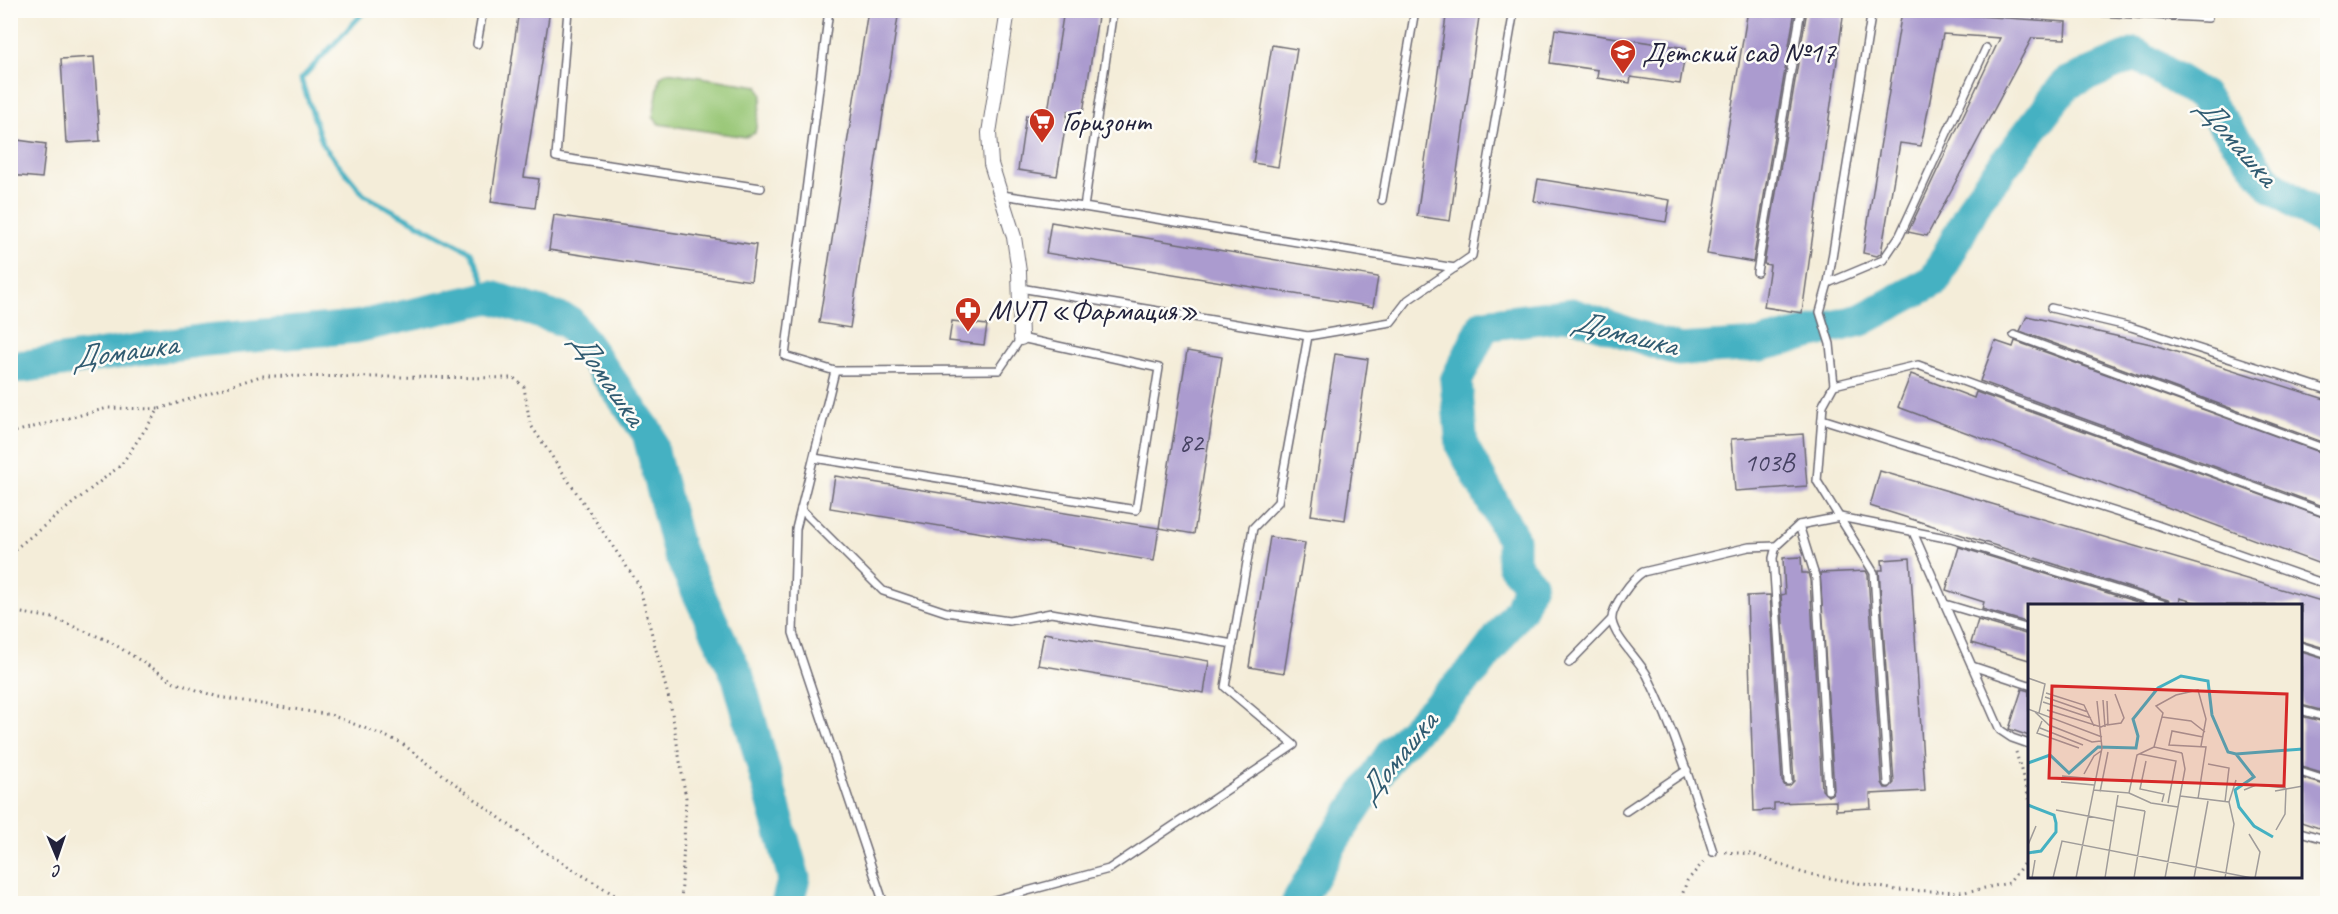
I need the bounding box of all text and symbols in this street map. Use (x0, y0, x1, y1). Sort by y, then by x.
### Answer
place label: Детский сад №17 (1642, 33, 1837, 71)
school or university icon: Детский сад №17 (1608, 37, 1638, 75)
water label: Домашка (2186, 87, 2290, 197)
place label: Горизонт (1062, 102, 1153, 140)
supermarket icon: Горизонт (1027, 106, 1057, 144)
place label: МУП «Фармация» (988, 291, 1198, 329)
pharmacy icon: МУП «Фармация» (953, 295, 983, 333)
water label: Домашка (1568, 300, 1685, 367)
water label: Домашка (560, 322, 657, 436)
water label: Домашка (68, 323, 183, 379)
house number: 82 (1179, 425, 1205, 459)
house number: 103В (1744, 445, 1796, 479)
inset map (2028, 604, 2302, 878)
water label: Домашка (1347, 700, 1449, 812)
north arrow (27, 827, 87, 887)
text: С (51, 861, 62, 881)

